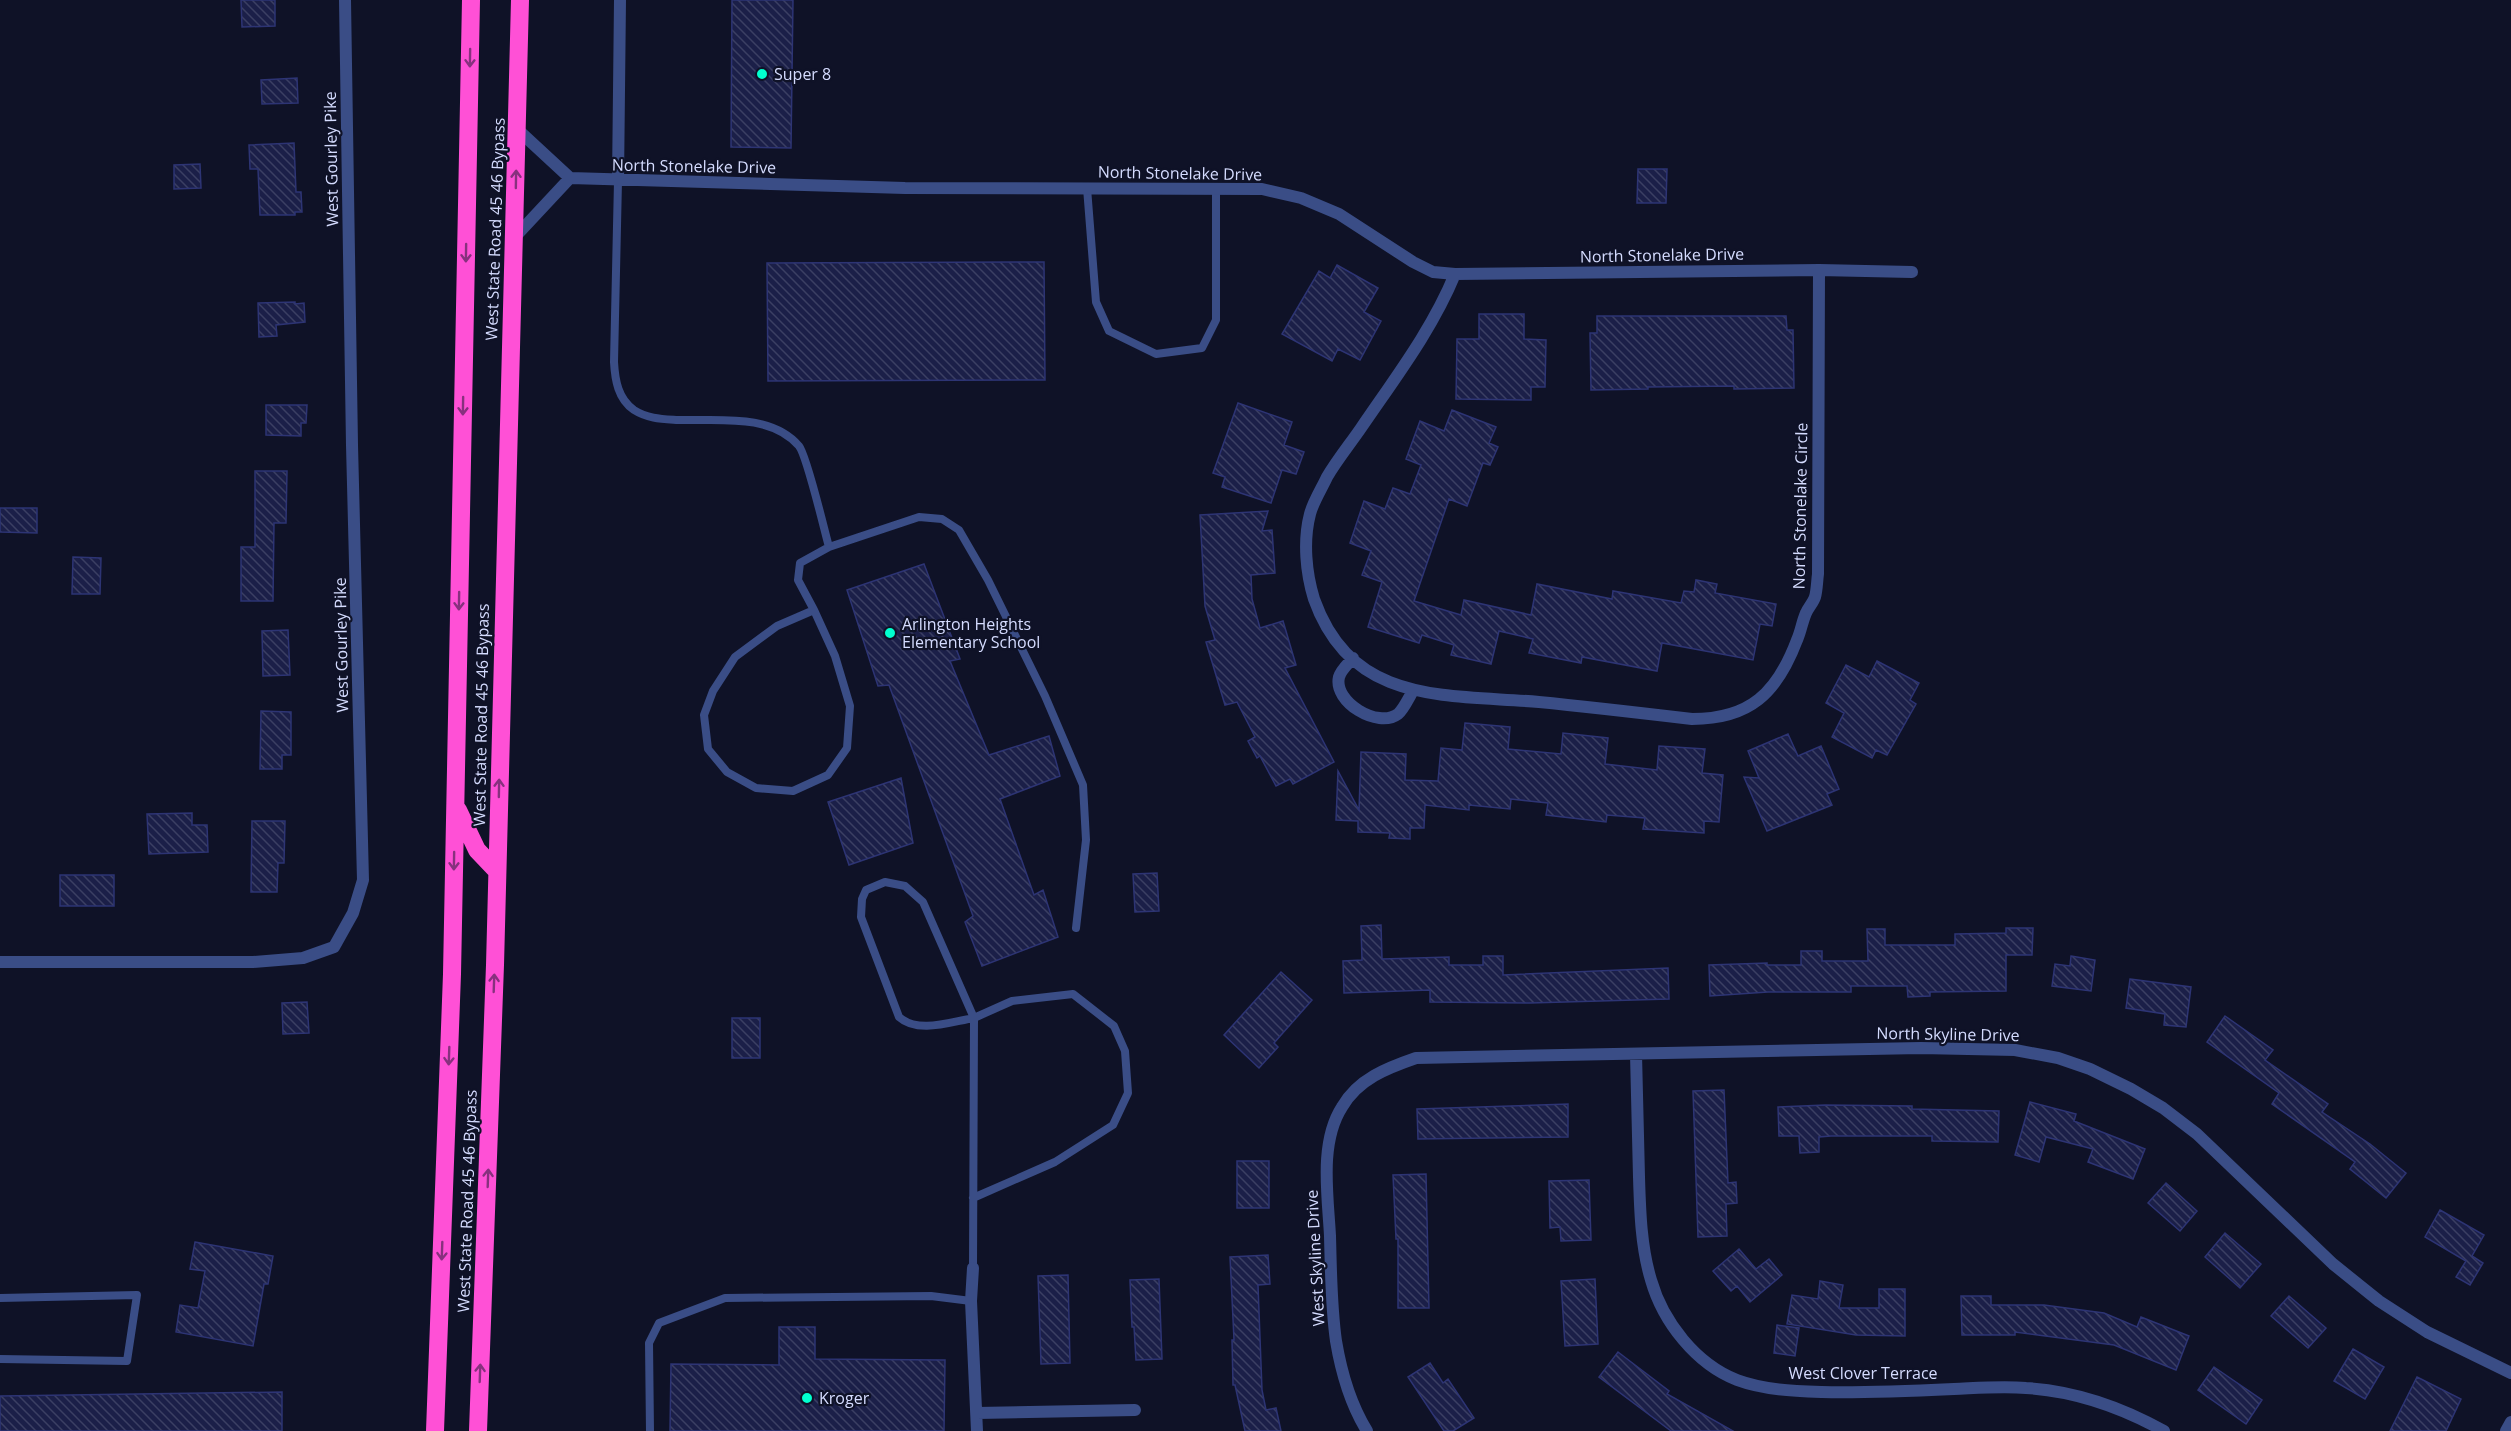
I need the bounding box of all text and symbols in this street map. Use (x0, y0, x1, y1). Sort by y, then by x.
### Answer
one-way arrow (464, 48, 476, 68)
place label: Super 8 (774, 63, 831, 85)
marker: Super 8 (755, 67, 769, 81)
street label: West Gourley Pike (319, 91, 343, 227)
street label: West State Road 45 46 Bypass (480, 117, 510, 341)
street label: North Stonelake Drive (612, 154, 776, 178)
street label: North Stonelake Drive (1098, 161, 1262, 185)
one-way arrow (510, 170, 521, 190)
one-way arrow (460, 243, 472, 263)
street label: North Stonelake Drive (1580, 243, 1744, 267)
one-way arrow (457, 396, 469, 416)
street label: North Stonelake Circle (1788, 423, 1812, 589)
street label: West Gourley Pike (329, 577, 353, 713)
one-way arrow (454, 591, 465, 611)
street label: West State Road 45 46 Bypass (468, 603, 494, 827)
place label: Arlington Heights Elementary School (902, 613, 1040, 653)
marker: Arlington Heights Elementary School (883, 626, 897, 640)
one-way arrow (493, 778, 505, 798)
one-way arrow (448, 850, 460, 870)
one-way arrow (489, 973, 500, 993)
street label: North Skyline Drive (1876, 1022, 2020, 1046)
one-way arrow (444, 1045, 455, 1065)
street label: West State Road 45 46 Bypass (452, 1089, 482, 1313)
one-way arrow (483, 1168, 494, 1188)
street label: West Skyline Drive (1300, 1189, 1330, 1327)
one-way arrow (437, 1240, 448, 1260)
street label: West Clover Terrace (1788, 1362, 1938, 1384)
one-way arrow (475, 1363, 486, 1383)
place label: Kroger (819, 1387, 870, 1409)
marker: Kroger (800, 1391, 814, 1405)

